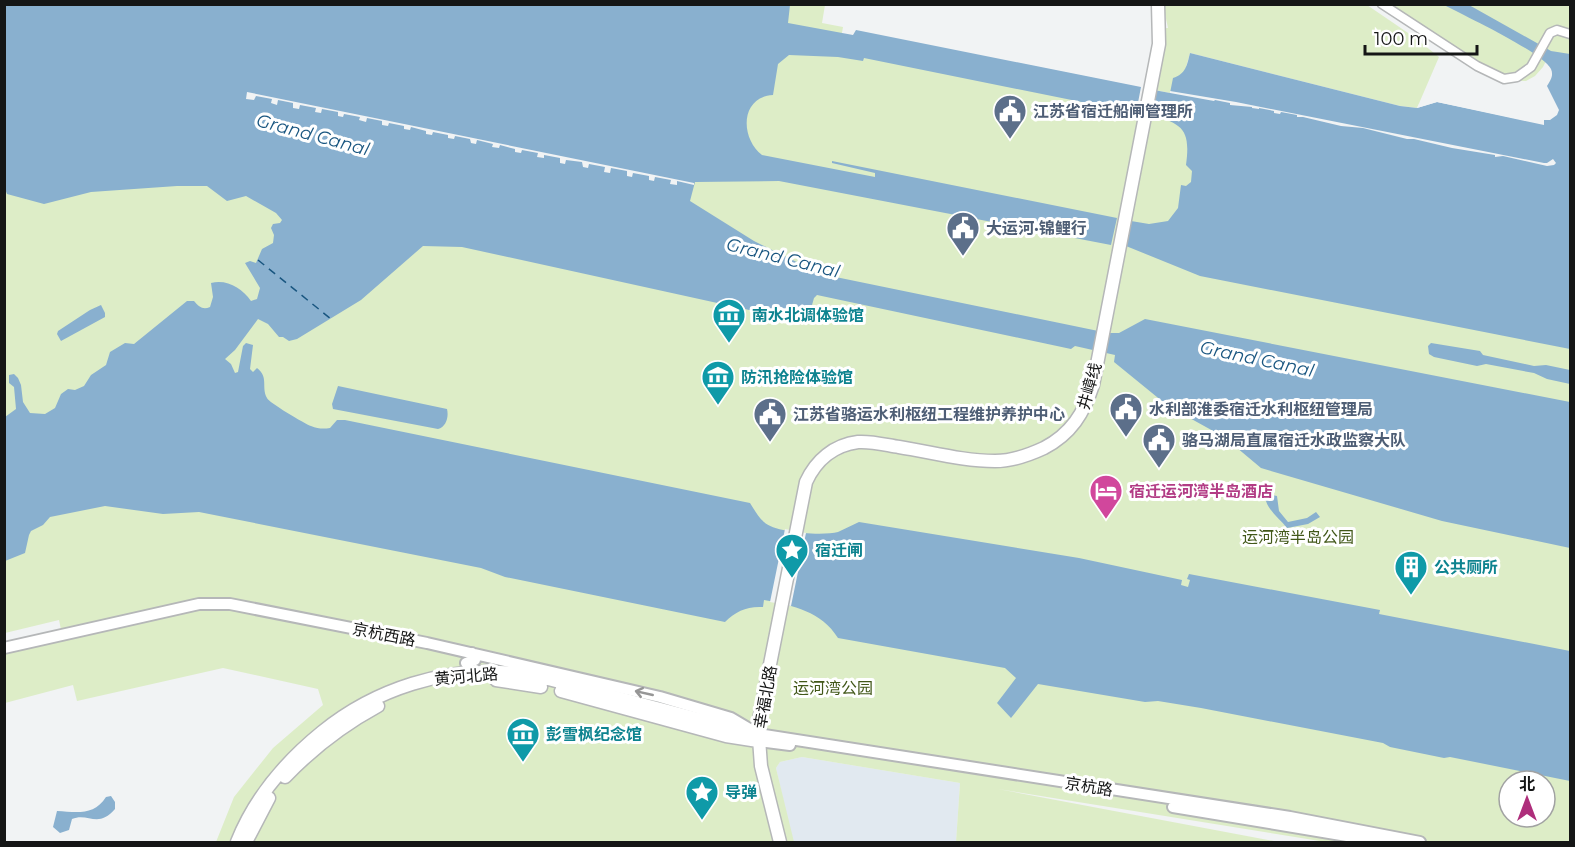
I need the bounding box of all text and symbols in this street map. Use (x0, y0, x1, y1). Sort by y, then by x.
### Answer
scale bar (1365, 18, 1478, 56)
text: 100 m (1374, 28, 1428, 50)
public building icon: 江苏省宿迁船闸管理所 (992, 93, 1028, 140)
place label: 江苏省宿迁船闸管理所 (1033, 102, 1193, 121)
water label: Grand Canal (254, 109, 372, 161)
public building icon: 大运河·锦鲤行 (945, 210, 981, 257)
place label: 大运河·锦鲤行 (986, 219, 1087, 238)
water label: Grand Canal (724, 233, 842, 283)
museum icon: 南水北调体验馆 (711, 297, 747, 344)
place label: 南水北调体验馆 (752, 306, 864, 325)
water label: Grand Canal (1198, 336, 1316, 382)
museum icon: 防汛抢险体验馆 (700, 359, 736, 406)
street label: 井嶂线 (1074, 360, 1105, 412)
place label: 防汛抢险体验馆 (741, 368, 853, 387)
public building icon: 水利部淮委宿迁水利枢纽管理局 (1108, 391, 1144, 438)
public building icon: 江苏省骆运水利枢纽工程维护养护中心 (752, 396, 788, 443)
place label: 水利部淮委宿迁水利枢纽管理局 (1149, 400, 1373, 419)
place label: 江苏省骆运水利枢纽工程维护养护中心 (793, 405, 1065, 424)
public building icon: 骆马湖局直属宿迁水政监察大队 (1141, 422, 1177, 469)
place label: 骆马湖局直属宿迁水政监察大队 (1182, 431, 1406, 450)
hotel icon: 宿迁运河湾半岛酒店 (1088, 473, 1124, 520)
place label: 宿迁运河湾半岛酒店 (1129, 482, 1273, 501)
park label: 运河湾半岛公园 (1242, 528, 1354, 547)
place icon: 宿迁闸 (774, 532, 810, 579)
place label: 宿迁闸 (815, 541, 863, 560)
building icon: 公共厕所 (1393, 549, 1429, 596)
place label: 公共厕所 (1434, 558, 1498, 577)
street label: 京杭西路 (351, 619, 417, 650)
street label: 黄河北路 (433, 664, 499, 689)
street label: 幸福北路 (751, 664, 780, 730)
park label: 运河湾公园 (793, 679, 873, 698)
one-way arrow (634, 687, 653, 699)
museum icon: 彭雪枫纪念馆 (505, 716, 541, 763)
place label: 彭雪枫纪念馆 (546, 725, 642, 744)
north arrow (1497, 769, 1557, 829)
street label: 京杭路 (1064, 773, 1114, 800)
place icon: 导弹 (684, 774, 720, 821)
text: 北 (1519, 775, 1535, 794)
place label: 导弹 (725, 783, 757, 802)

